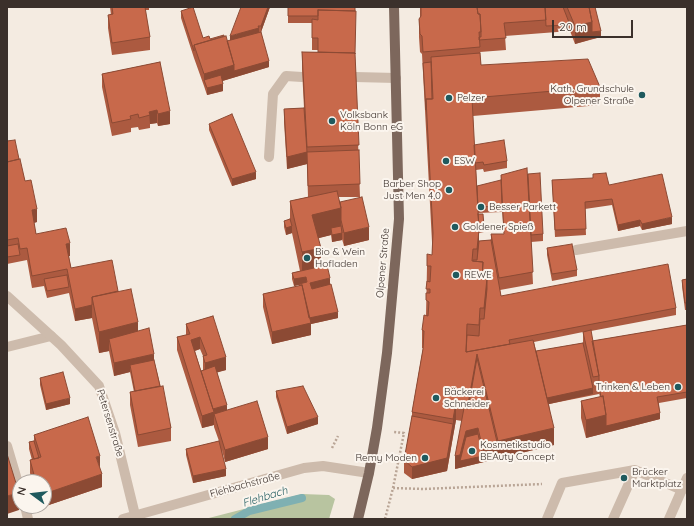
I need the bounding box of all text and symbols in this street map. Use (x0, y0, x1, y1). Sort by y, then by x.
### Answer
scale bar (554, 12, 635, 38)
text: 20 m (559, 19, 587, 34)
place label: Kath. Grundschule Olpener Straße (550, 83, 634, 106)
marker: Kath. Grundschule Olpener Straße (637, 90, 647, 100)
place label: Pelzer (457, 92, 485, 104)
marker: Pelzer (444, 93, 454, 103)
place label: Volksbank Köln Bonn eG (340, 109, 403, 132)
marker: Volksbank Köln Bonn eG (327, 116, 337, 126)
place label: ESW (454, 155, 475, 167)
marker: ESW (441, 156, 451, 166)
place label: Barber Shop Just Men 4.0 (383, 178, 441, 202)
marker: Barber Shop Just Men 4.0 (444, 185, 454, 195)
place label: Besser Parkett (489, 201, 556, 213)
marker: Besser Parkett (476, 202, 486, 212)
place label: Goldener Spieß (463, 221, 533, 233)
marker: Goldener Spieß (450, 222, 460, 232)
street label: Olpener Straße (374, 228, 392, 298)
place label: Bio & Wein Hofladen (315, 246, 365, 270)
marker: Bio & Wein Hofladen (302, 253, 312, 263)
place label: REWE (464, 269, 492, 281)
marker: REWE (451, 270, 461, 280)
place label: Trinken & Leben (596, 381, 670, 393)
marker: Trinken & Leben (673, 382, 683, 392)
place label: Bäckerei Schneider (444, 386, 490, 410)
street label: Petersenstraße (94, 388, 126, 458)
marker: Bäckerei Schneider (431, 393, 441, 403)
place label: Kosmetikstudio BEAuty Concept (480, 439, 555, 462)
marker: Kosmetikstudio BEAuty Concept (467, 446, 477, 456)
place label: Remy Moden (355, 452, 417, 464)
marker: Remy Moden (420, 453, 430, 463)
place label: Brücker Marktplatz (632, 466, 682, 490)
street label: Flehbachstraße (209, 470, 281, 500)
marker: Brücker Marktplatz (619, 473, 629, 483)
north arrow (12, 474, 52, 514)
water label: Flehbach (241, 484, 289, 510)
text: N (14, 485, 29, 497)

